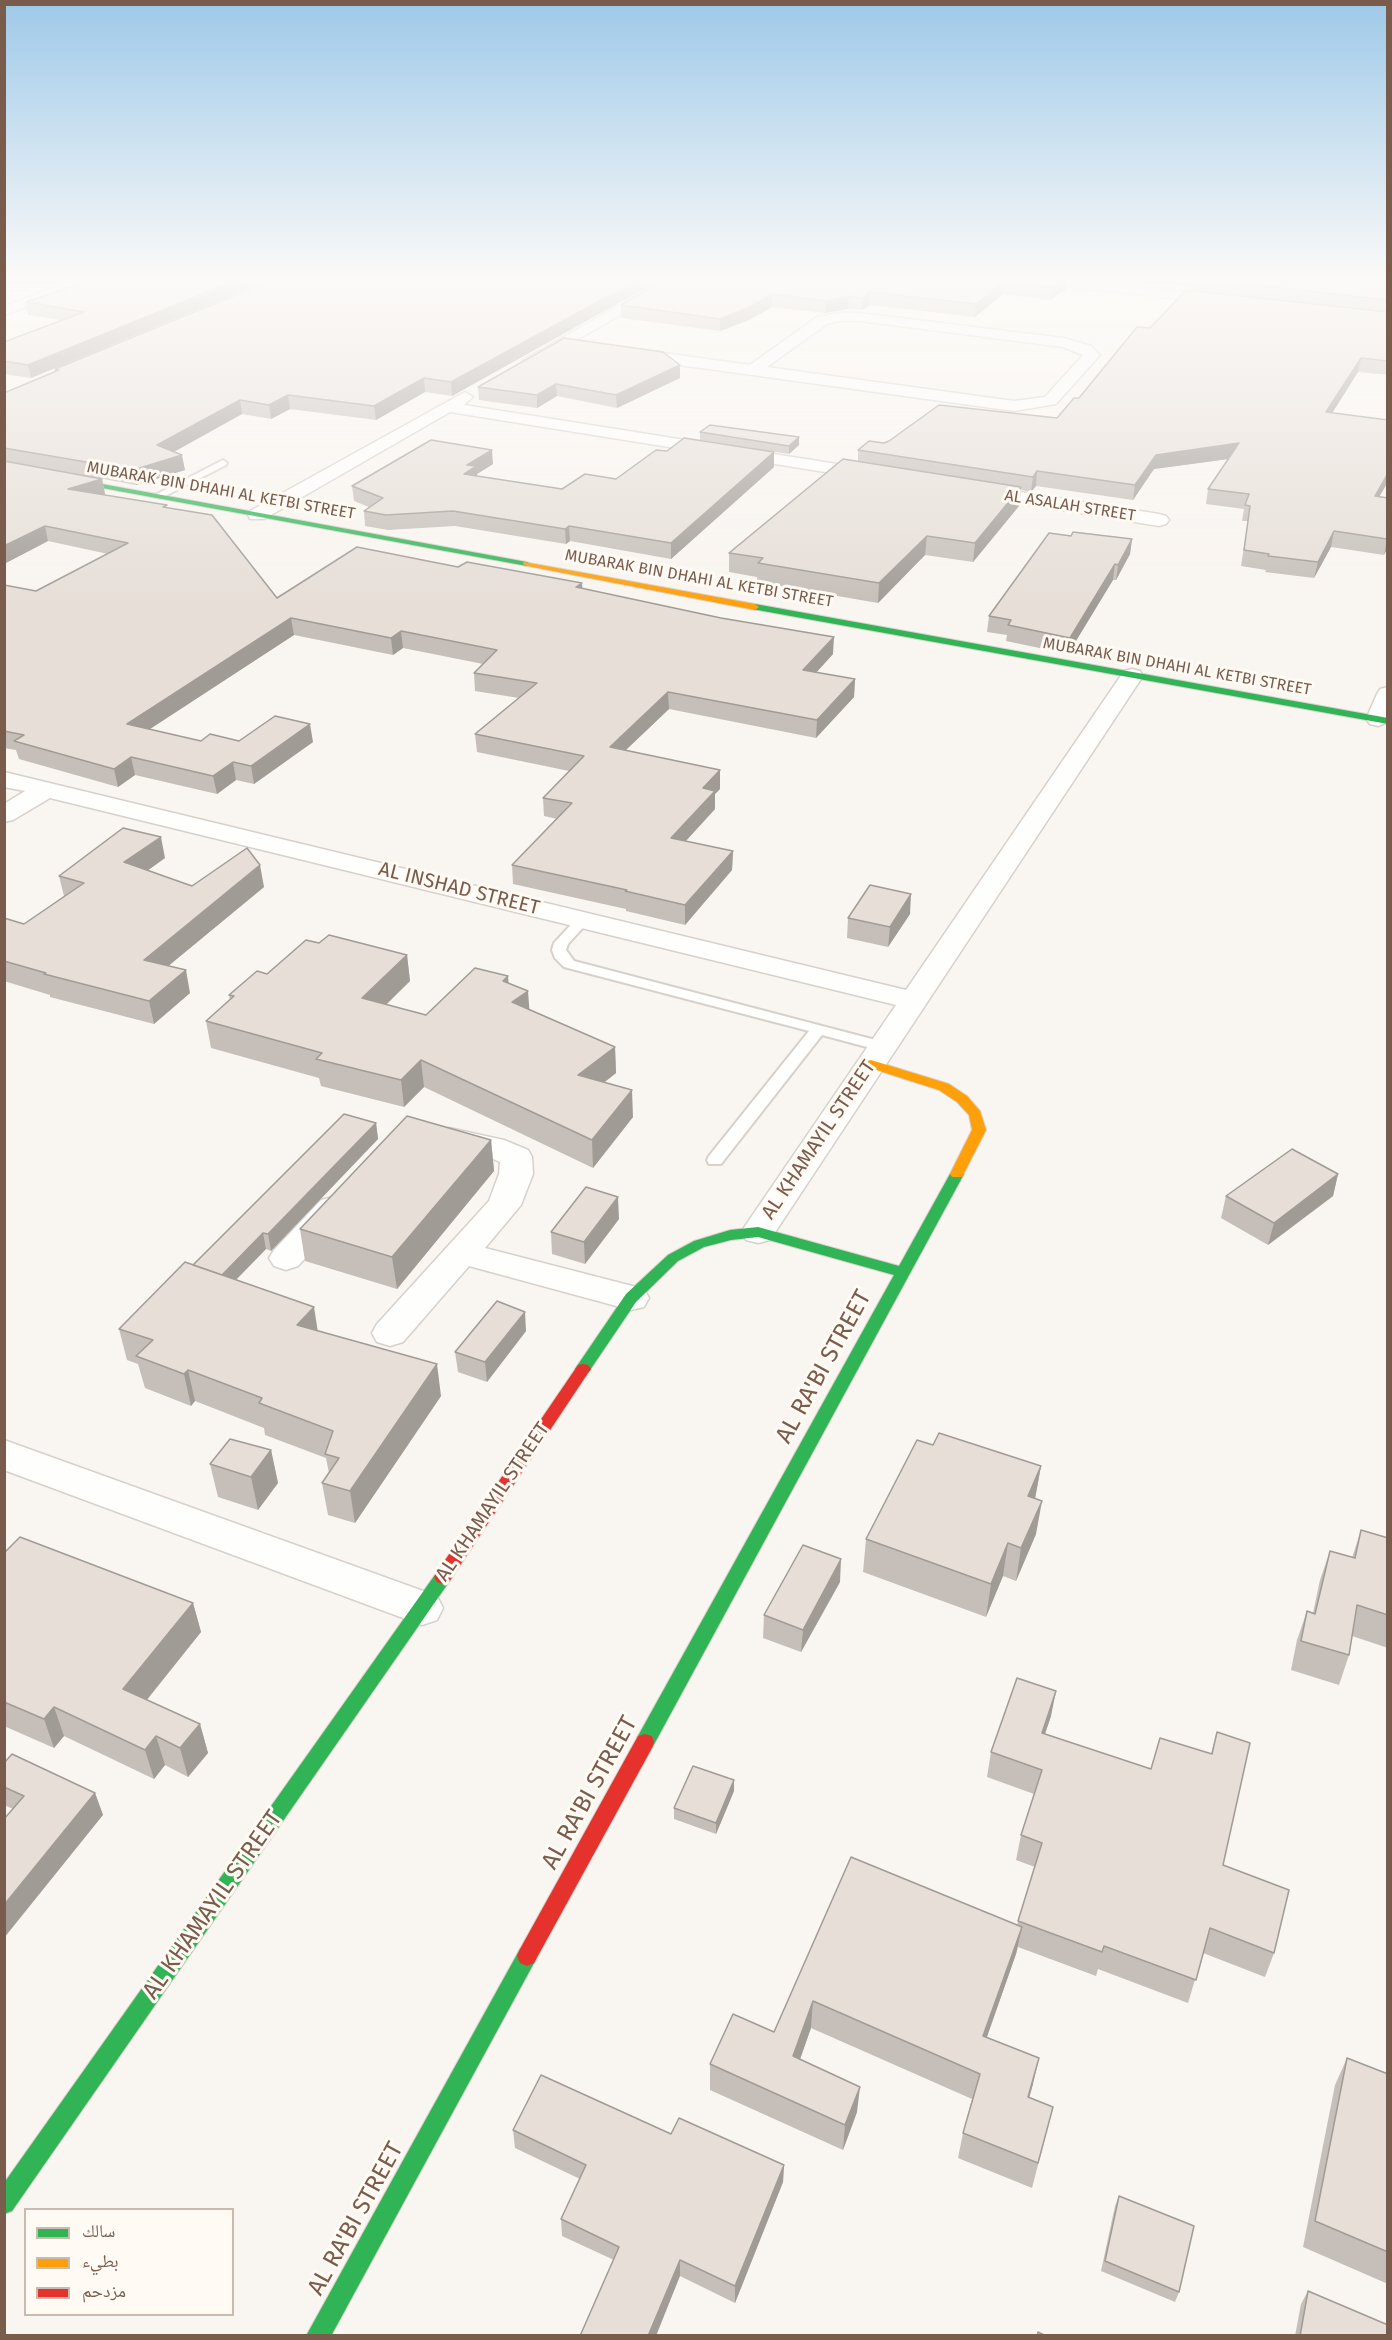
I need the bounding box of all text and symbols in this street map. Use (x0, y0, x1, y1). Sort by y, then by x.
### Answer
street label: MUBARAK BIN DHAHI AL KETBI STREET (85, 458, 357, 524)
street label: AL ASALAH STREET (1003, 486, 1137, 526)
street label: MUBARAK BIN DHAHI AL KETBI STREET (563, 546, 835, 612)
street label: MUBARAK BIN DHAHI AL KETBI STREET (1041, 634, 1313, 700)
street label: AL INSHAD STREET (376, 857, 542, 921)
street label: AL KHAMAYIL STREET (757, 1056, 881, 1224)
street label: AL RA'BI STREET (770, 1285, 878, 1449)
street label: AL KHAMAYIL STREET (431, 1418, 555, 1586)
street label: AL RA'BI STREET (536, 1711, 644, 1875)
street label: AL KHAMAYIL STREET (137, 1805, 289, 2005)
street label: AL RA'BI STREET (302, 2137, 410, 2301)
legend (24, 2208, 234, 2316)
text: سالك (82, 2220, 115, 2242)
text: بطيء (82, 2250, 119, 2272)
text: مزدحم (82, 2280, 126, 2302)

